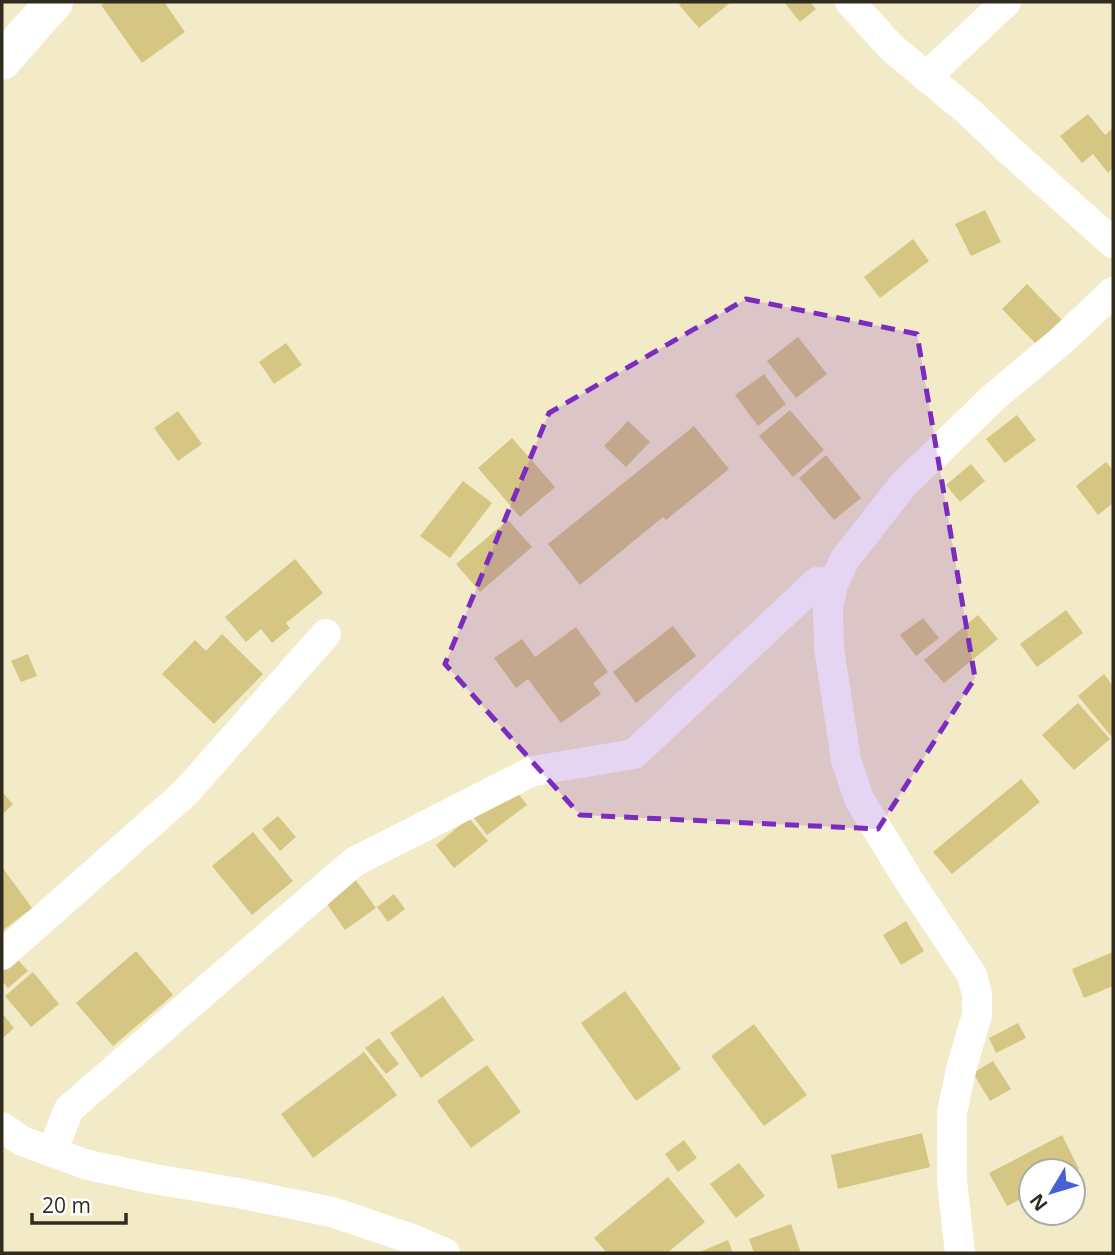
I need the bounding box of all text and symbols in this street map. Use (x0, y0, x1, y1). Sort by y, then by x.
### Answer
north arrow (1017, 1157, 1087, 1227)
scale bar (32, 1182, 126, 1226)
text: N (1024, 1188, 1054, 1217)
text: 20 m (42, 1191, 91, 1219)

